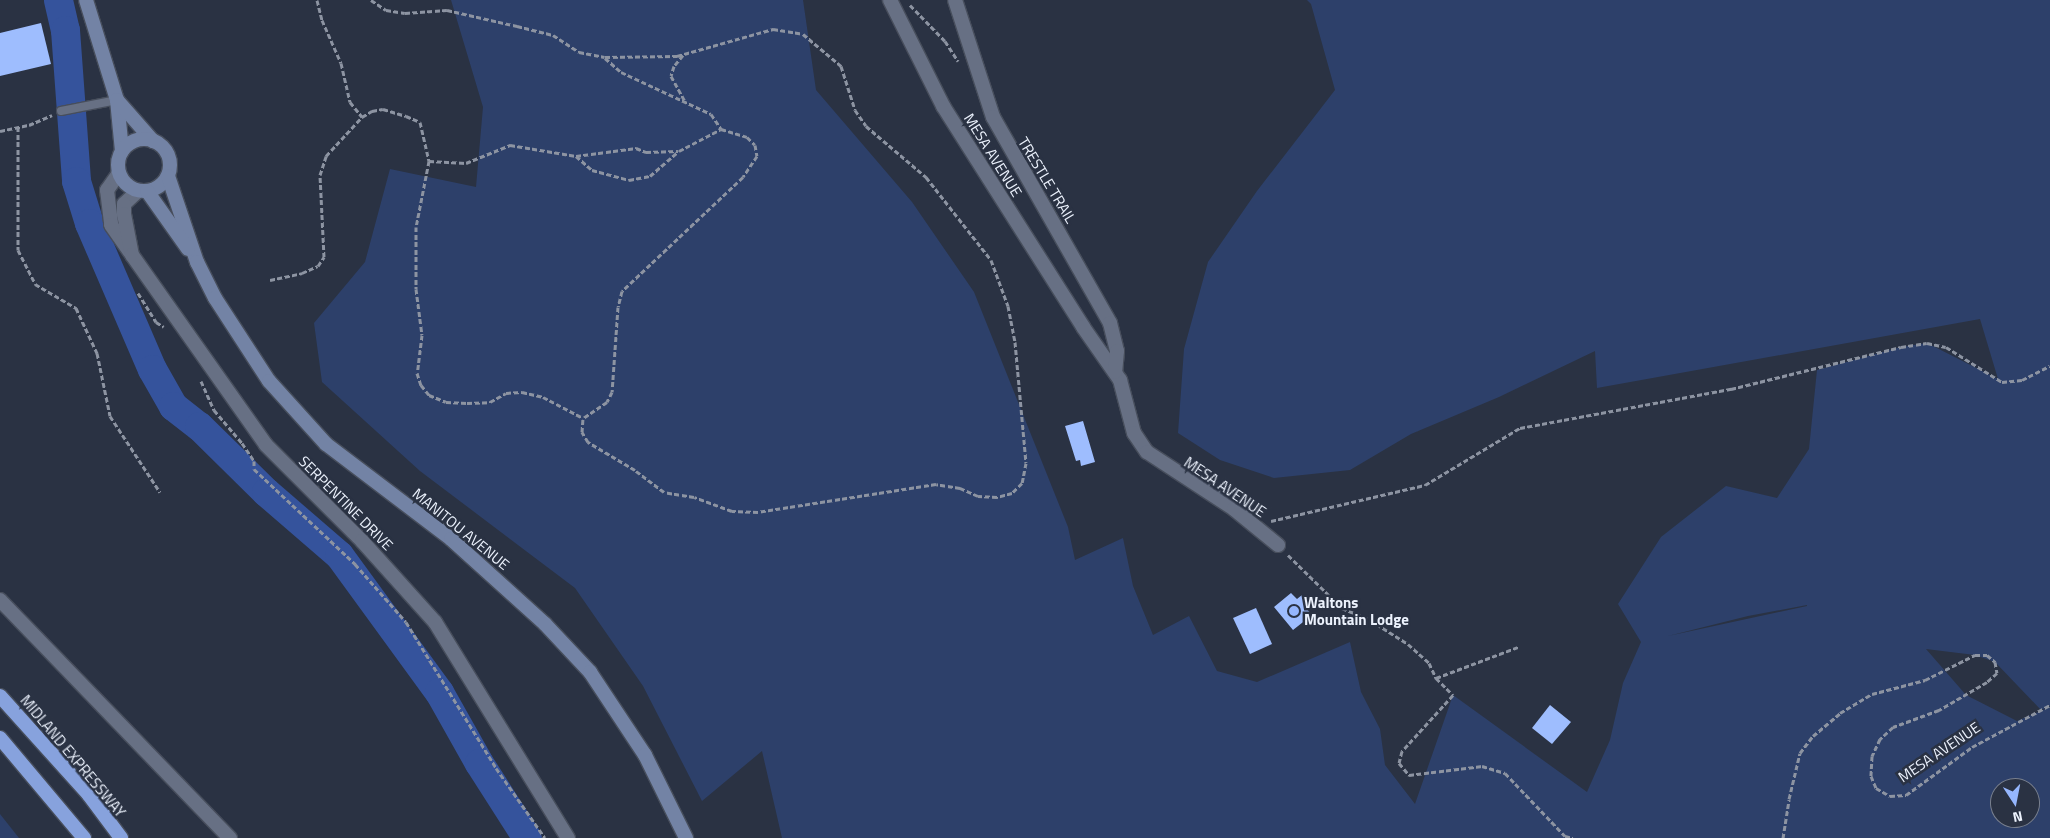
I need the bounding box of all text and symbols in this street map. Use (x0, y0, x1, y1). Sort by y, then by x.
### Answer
street label: MESA AVENUE (960, 110, 1026, 200)
street label: TRESTLE TRAIL (1014, 134, 1080, 226)
street label: SERPENTINE DRIVE (295, 452, 397, 554)
street label: MESA AVENUE (1181, 453, 1269, 521)
street label: MANITOU AVENUE (409, 484, 513, 574)
place label: Waltons Mountain Lodge (1304, 593, 1409, 628)
marker: Waltons Mountain Lodge (1288, 605, 1300, 617)
street label: MIDLAND EXPRESSWAY (17, 691, 129, 821)
street label: MESA AVENUE (1895, 718, 1983, 786)
north arrow (1990, 778, 2040, 828)
text: N (2011, 806, 2025, 828)

